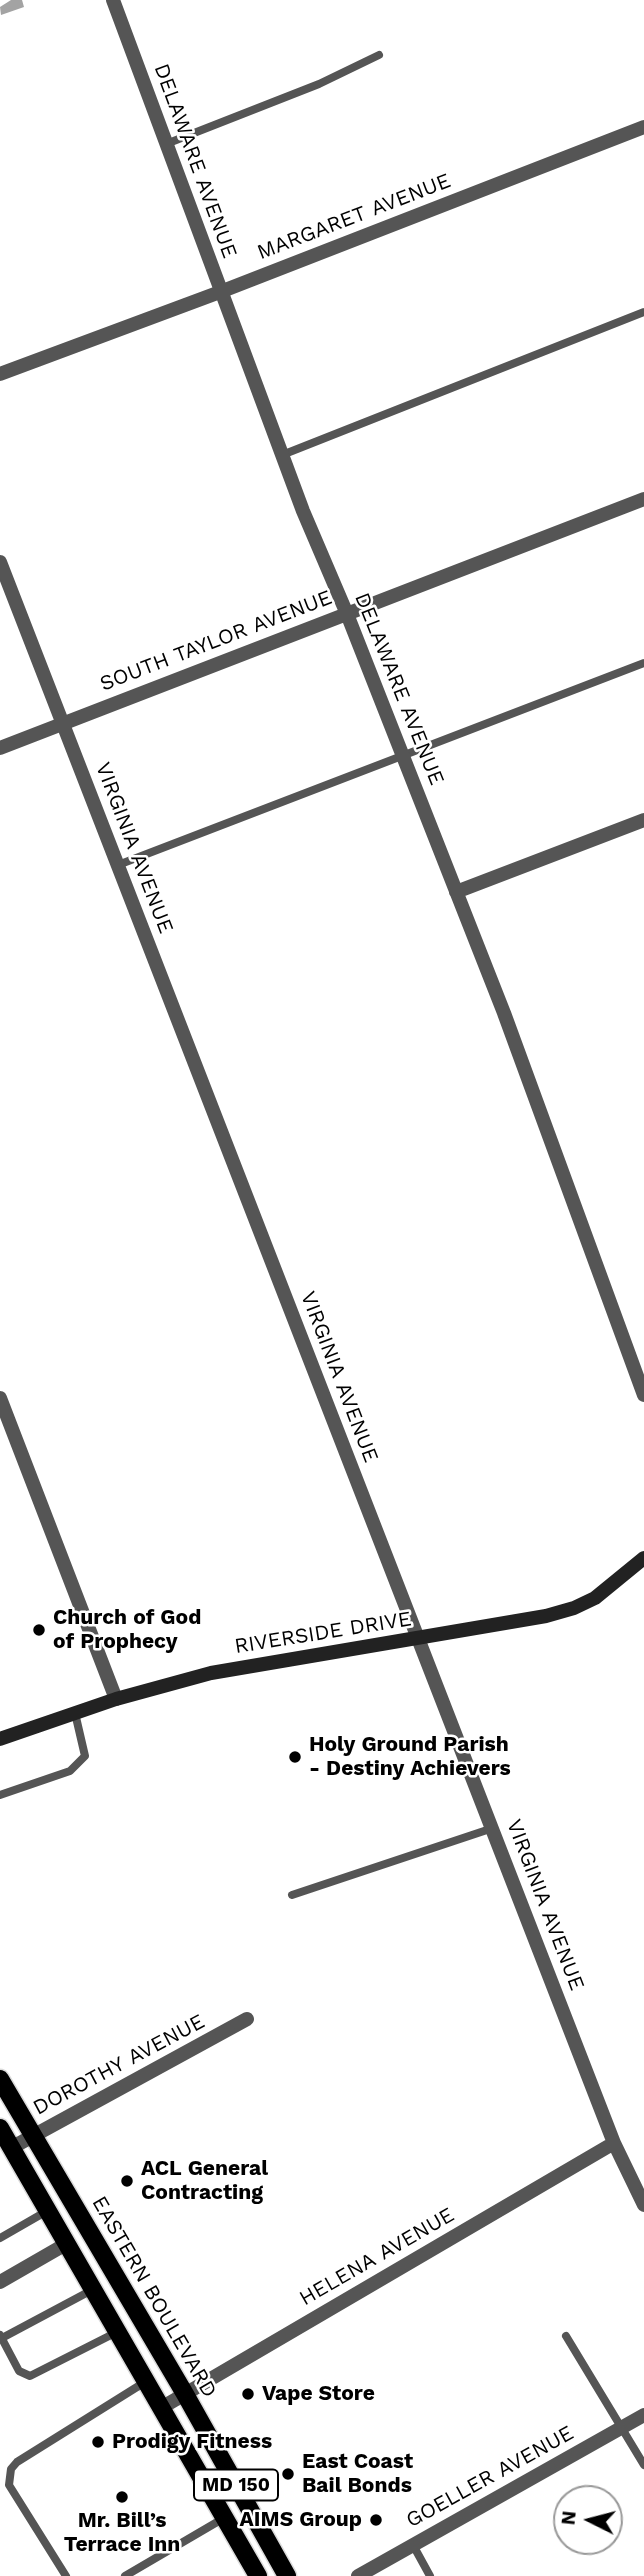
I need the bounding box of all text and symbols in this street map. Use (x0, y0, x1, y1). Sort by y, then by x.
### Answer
street label: DELAWARE AVENUE (148, 60, 242, 262)
street label: MARGARET AVENUE (254, 168, 454, 266)
street label: SOUTH TAYLOR AVENUE (96, 585, 336, 697)
street label: DELAWARE AVENUE (349, 589, 449, 789)
street label: VIRGINIA AVENUE (90, 759, 178, 937)
street label: VIRGINIA AVENUE (295, 1288, 383, 1466)
place label: Church of God of Prophecy (53, 1605, 201, 1655)
street label: RIVERSIDE DRIVE (233, 1607, 413, 1659)
marker: Church of God of Prophecy (31, 1622, 47, 1638)
place label: Holy Ground Parish - Destiny Achievers (309, 1732, 511, 1782)
marker: Holy Ground Parish - Destiny Achievers (287, 1749, 303, 1765)
street label: VIRGINIA AVENUE (501, 1816, 589, 1994)
street label: DOROTHY AVENUE (29, 2009, 209, 2121)
place label: ACL General Contracting (141, 2156, 268, 2206)
marker: ACL General Contracting (119, 2173, 135, 2189)
street label: EASTERN BOULEVARD (86, 2192, 222, 2402)
street label: HELENA AVENUE (295, 2202, 459, 2312)
place label: Vape Store (262, 2381, 375, 2407)
marker: Vape Store (240, 2386, 256, 2402)
street label: GOELLER AVENUE (402, 2421, 578, 2533)
place label: Prodigy Fitness (112, 2429, 272, 2455)
marker: Prodigy Fitness (90, 2434, 106, 2450)
place label: East Coast Bail Bonds (302, 2449, 413, 2499)
marker: East Coast Bail Bonds (280, 2466, 296, 2482)
road number: MD 150 (194, 2470, 278, 2500)
north arrow (553, 2485, 623, 2555)
marker: Mr. Bill’s Terrace Inn (114, 2489, 130, 2505)
place label: AIMS Group (240, 2507, 362, 2533)
place label: Mr. Bill’s Terrace Inn (64, 2508, 180, 2558)
marker: AIMS Group (368, 2512, 384, 2528)

